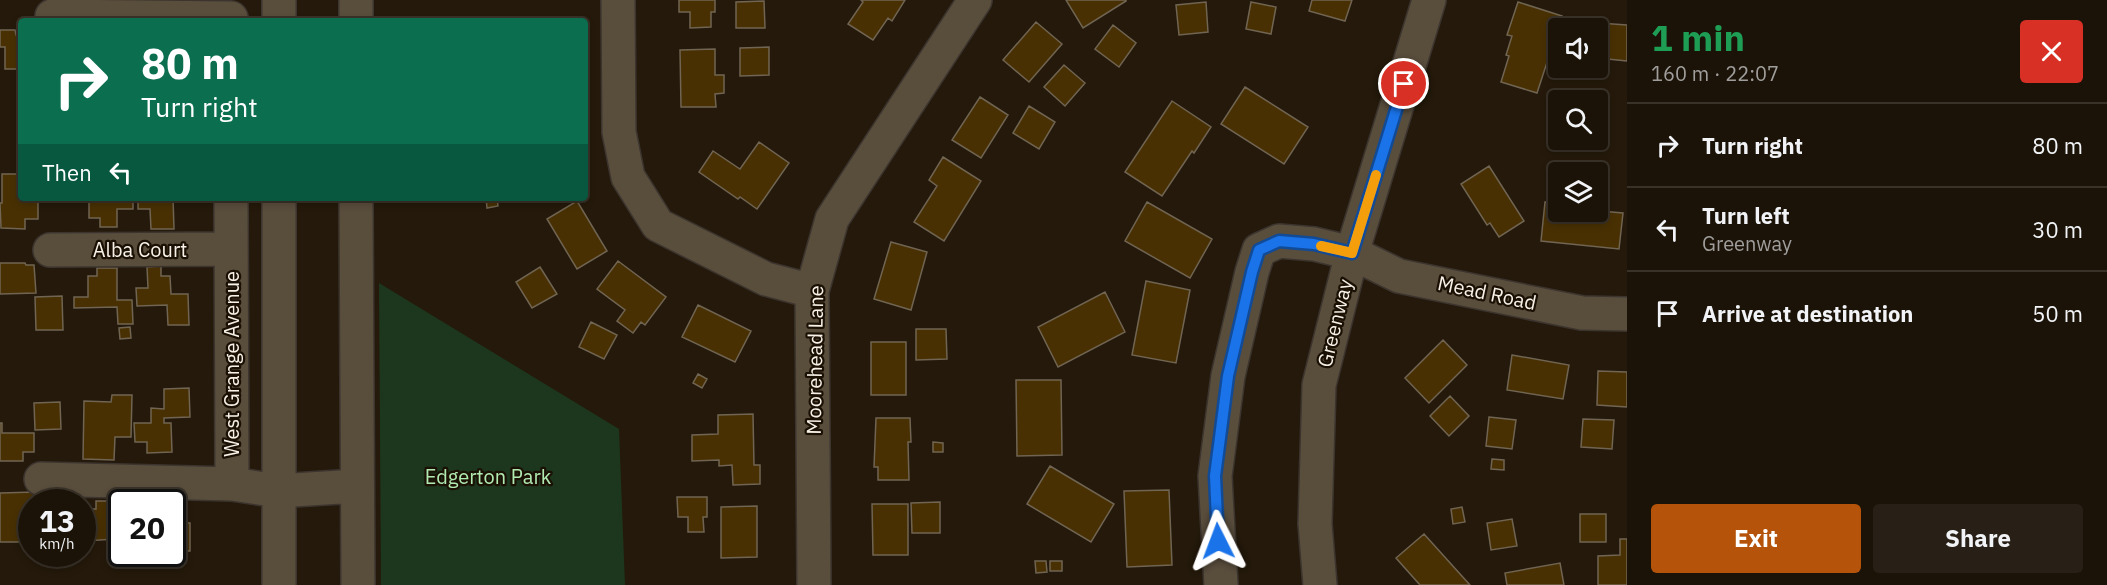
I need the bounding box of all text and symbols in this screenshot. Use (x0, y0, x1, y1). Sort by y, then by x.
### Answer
text: 1 min (1651, 14, 1745, 61)
map controls (1548, 18, 1608, 222)
button: sound (1548, 18, 1608, 78)
button: close (2020, 20, 2083, 83)
text: 80 m (141, 36, 239, 91)
icon: right (42, 42, 120, 120)
pin (1378, 58, 1429, 109)
text: 160 m · 22:07 (1651, 60, 1779, 87)
icon: arrive (1387, 67, 1420, 100)
text: Turn right (141, 89, 258, 124)
button: search (1548, 90, 1608, 150)
icon: right (1651, 129, 1684, 162)
text: Turn right (1702, 131, 1803, 160)
text: 80 m (2032, 131, 2083, 160)
icon: left (104, 156, 137, 189)
text: Then (42, 158, 92, 187)
button: layers (1548, 162, 1608, 222)
text: Turn left (1702, 201, 1790, 230)
icon: left (1651, 213, 1684, 246)
text: 30 m (2032, 215, 2083, 244)
text: Greenway (1702, 230, 1792, 257)
street label: Alba Court (93, 236, 187, 263)
street label: Mead Road (1435, 269, 1539, 316)
street label: West Grange Avenue (218, 271, 245, 457)
street label: Greenway (1311, 276, 1359, 370)
street label: Moorehead Lane (800, 285, 829, 435)
icon: arrive (1651, 297, 1684, 330)
text: Arrive at destination (1702, 299, 1913, 328)
text: 50 m (2032, 299, 2083, 328)
park label: Edgerton Park (425, 463, 552, 490)
speed limit sign: 20 (108, 489, 186, 567)
text: 13 (39, 501, 75, 540)
button: Exit (1651, 504, 1861, 573)
button: Share (1873, 504, 2083, 573)
position arrow (1186, 509, 1250, 573)
text: km/h (39, 534, 75, 553)

